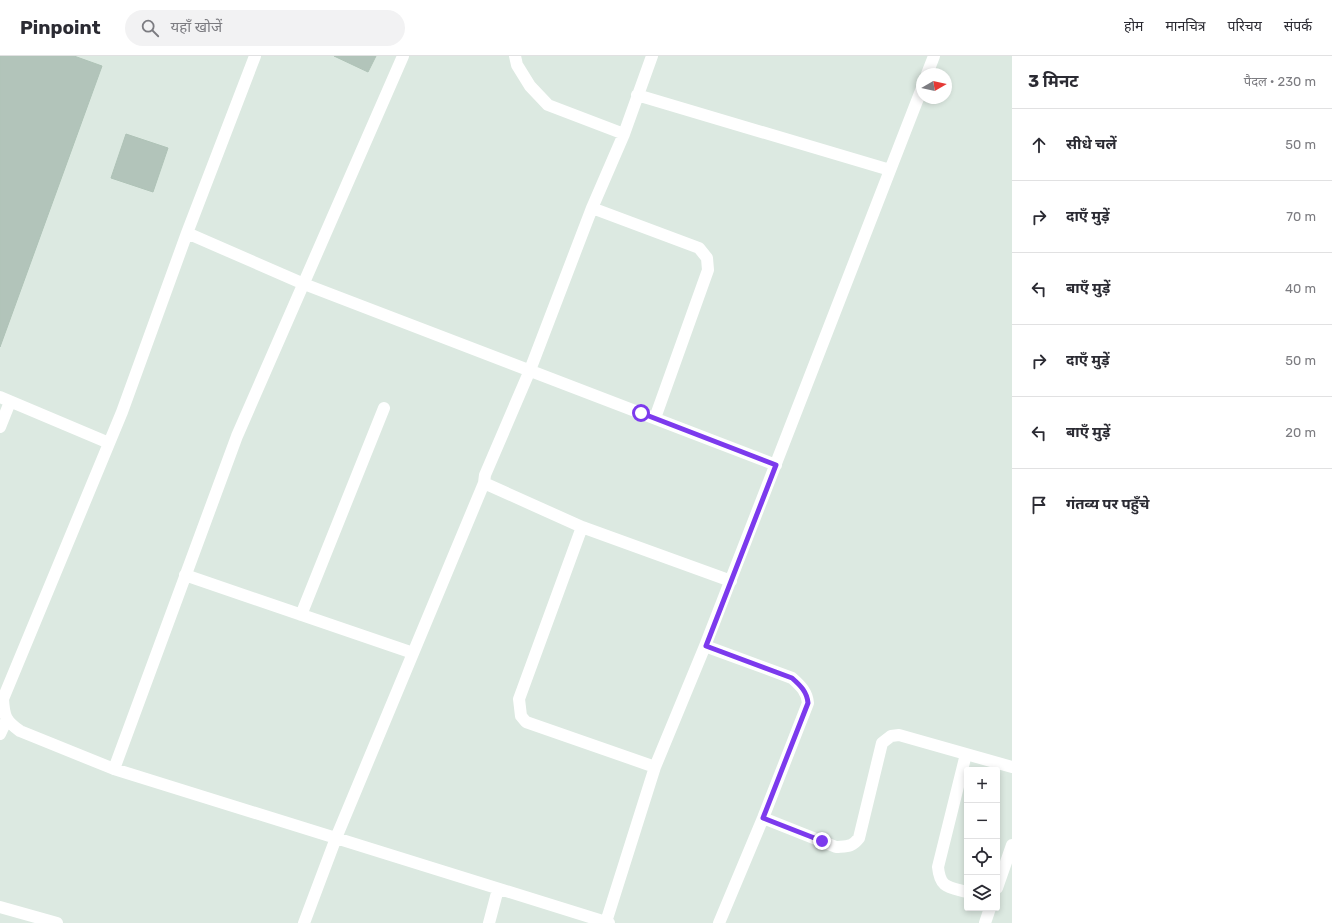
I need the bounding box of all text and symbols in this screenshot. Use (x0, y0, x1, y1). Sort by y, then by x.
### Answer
search box (125, 10, 405, 46)
text: Pinpoint (20, 16, 101, 39)
icon: search (139, 17, 161, 39)
text: यहाँ खोजें (171, 18, 222, 36)
text: होम (1124, 18, 1143, 35)
text: मानचित्र (1165, 18, 1206, 35)
text: परिचय (1228, 18, 1262, 35)
text: संपर्क (1284, 18, 1312, 35)
north arrow (916, 68, 952, 104)
text: 3 मिनट (1028, 71, 1079, 91)
text: पैदल · 230 m (1244, 74, 1316, 89)
icon: ahead (1028, 134, 1050, 156)
text: सीधे चलें (1066, 135, 1116, 153)
text: 50 m (1285, 137, 1316, 152)
icon: right (1028, 206, 1050, 228)
text: दाएँ मुड़ें (1066, 207, 1109, 225)
text: 70 m (1286, 209, 1316, 224)
icon: left (1028, 278, 1050, 300)
text: बाएँ मुड़ें (1066, 279, 1110, 297)
text: 40 m (1285, 281, 1316, 296)
icon: right (1028, 350, 1050, 372)
text: दाएँ मुड़ें (1066, 351, 1109, 369)
text: 50 m (1285, 353, 1316, 368)
route start (632, 404, 650, 422)
icon: left (1028, 422, 1050, 444)
text: बाएँ मुड़ें (1066, 423, 1110, 441)
text: 20 m (1285, 425, 1316, 440)
icon: arrive (1028, 494, 1050, 516)
text: गंतव्य पर पहुँचे (1066, 495, 1150, 513)
map controls (964, 767, 1000, 911)
button: + (964, 767, 1000, 803)
button: − (964, 803, 1000, 839)
route end (813, 832, 831, 850)
button: locate (964, 839, 1000, 875)
button: layers (964, 875, 1000, 911)

